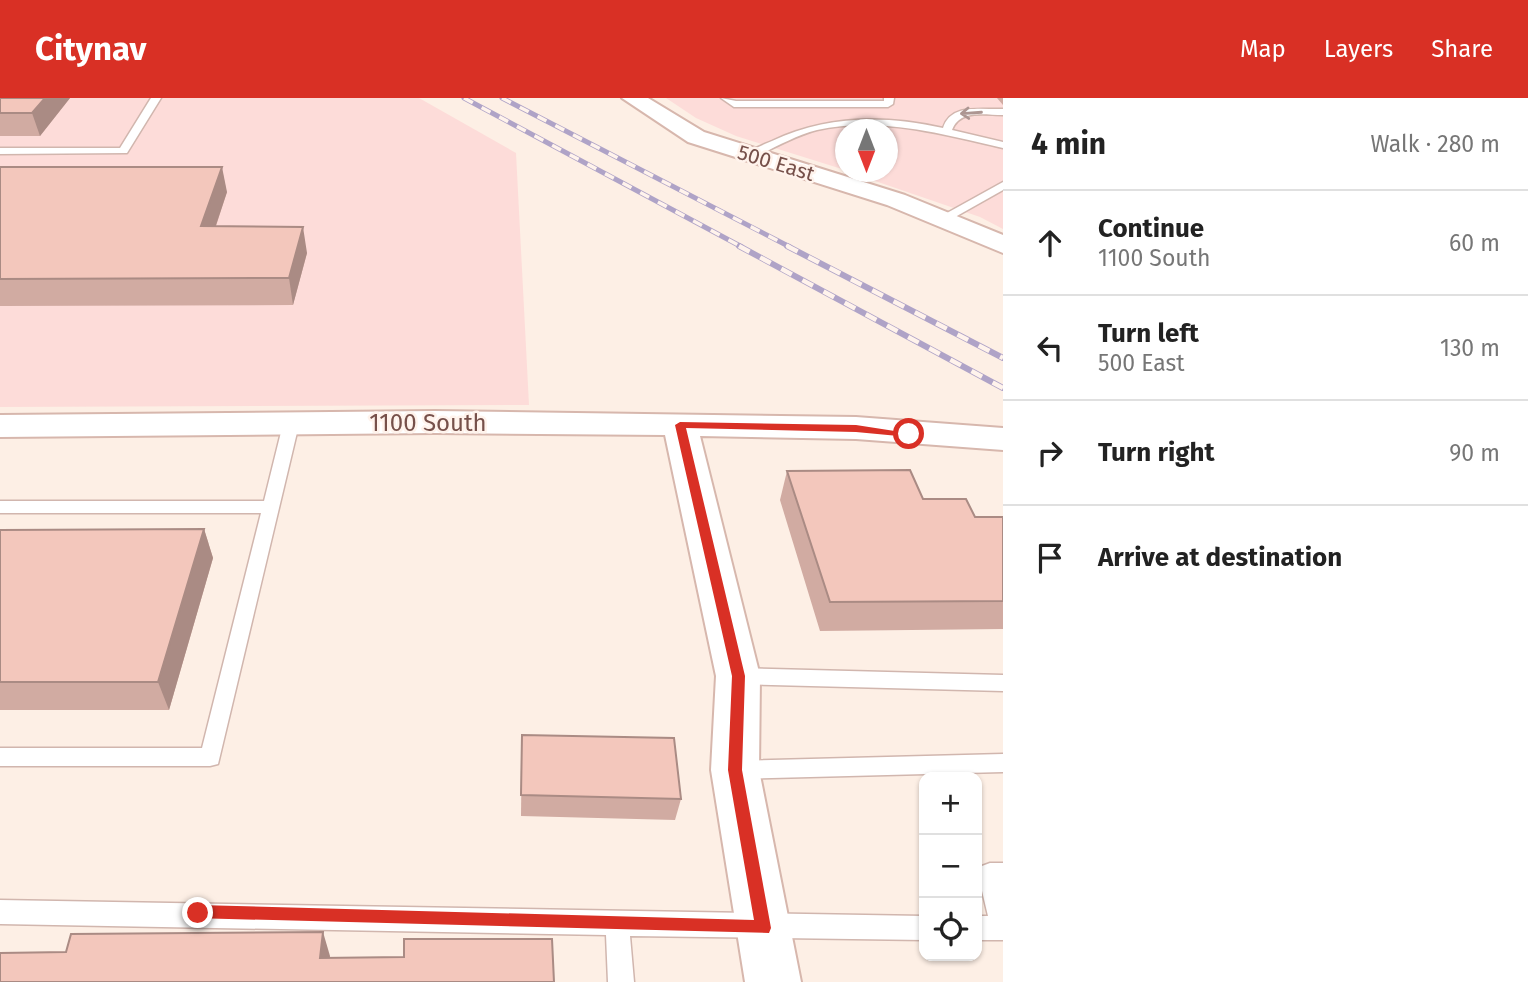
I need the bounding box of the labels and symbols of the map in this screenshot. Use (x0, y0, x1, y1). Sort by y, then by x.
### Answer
one-way arrow (960, 107, 982, 120)
north arrow (835, 119, 898, 182)
street label: 500 East (734, 139, 818, 187)
street label: 1100 South (369, 409, 487, 437)
route start (893, 418, 924, 449)
route end (182, 897, 213, 928)

